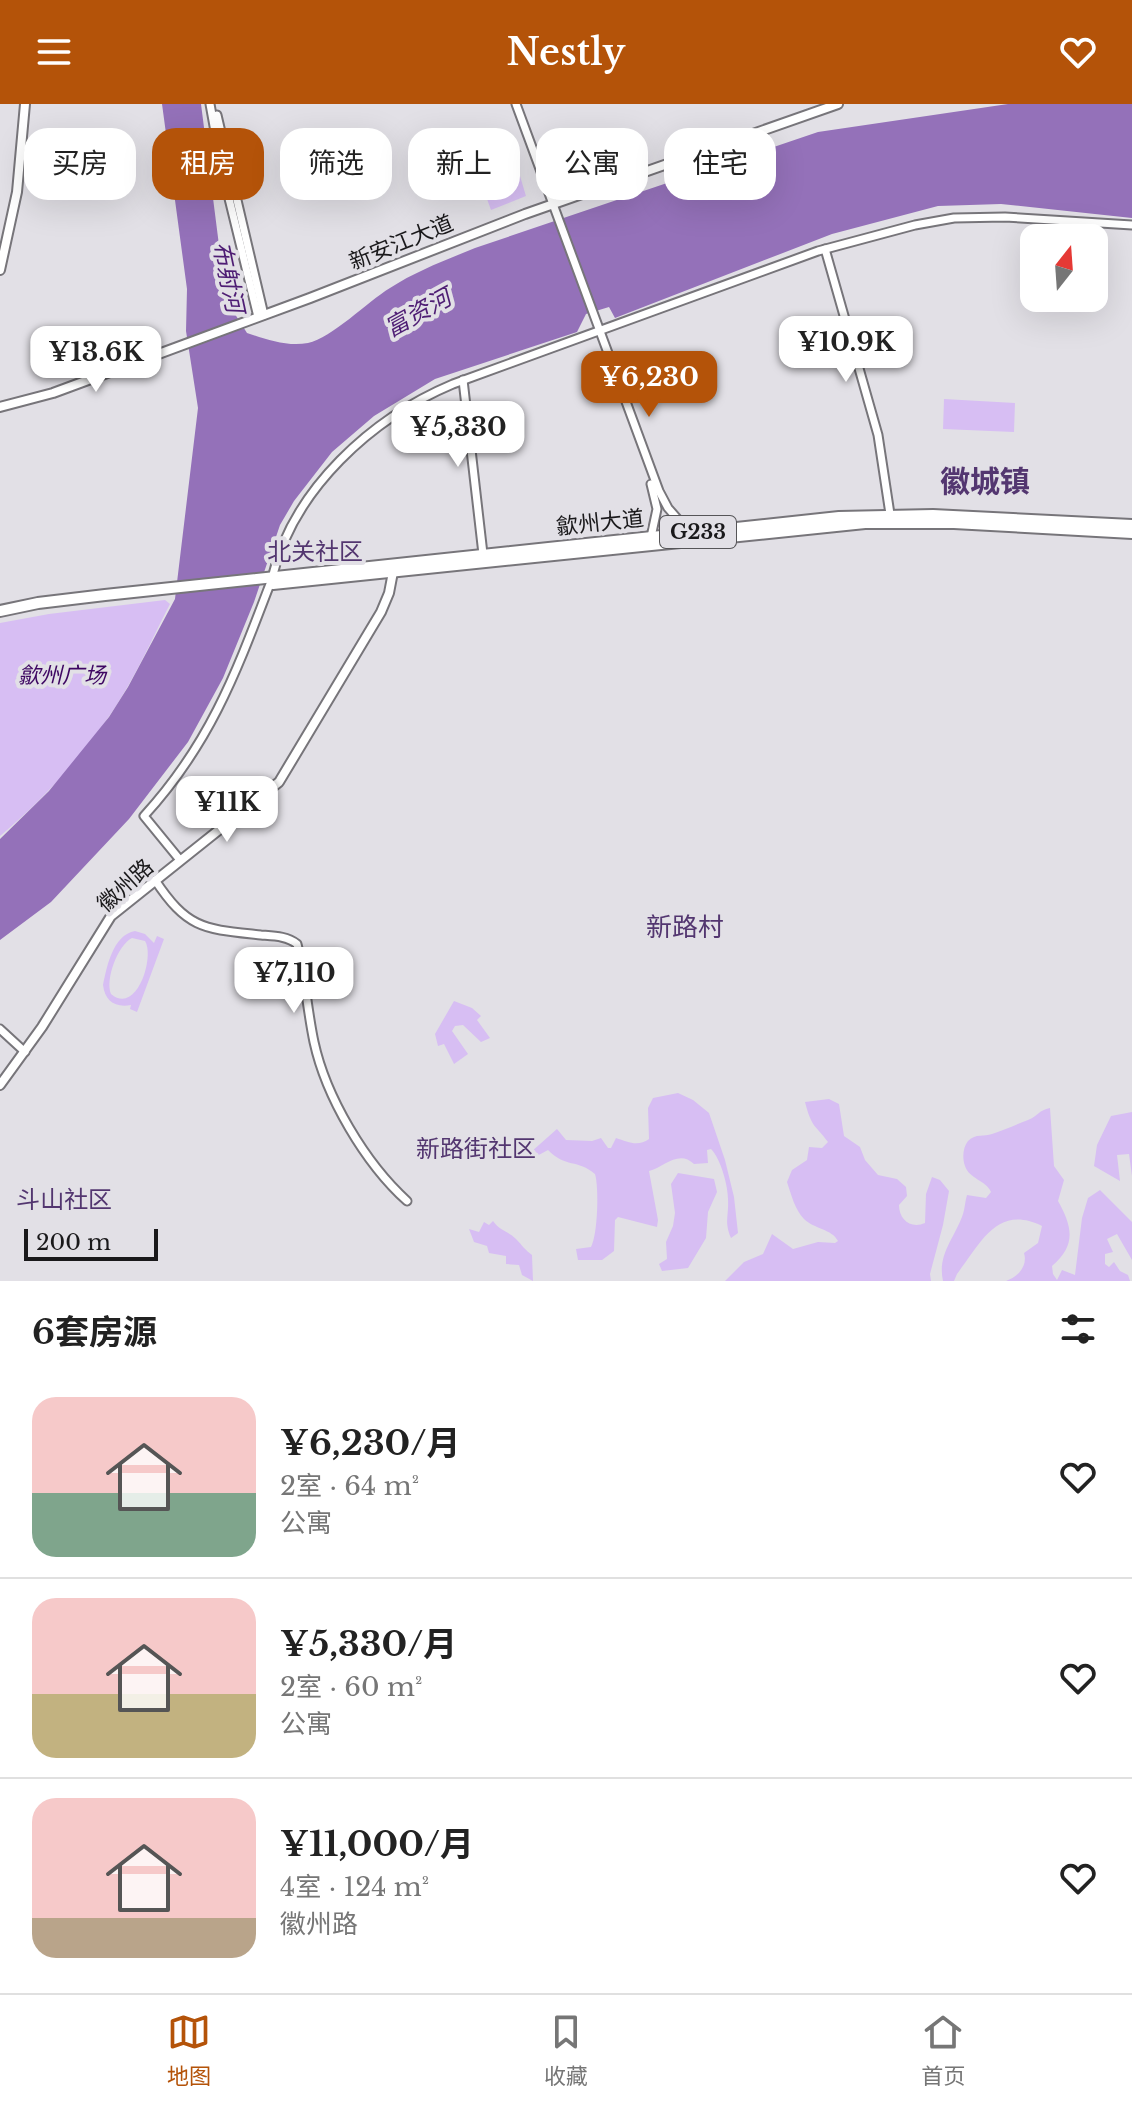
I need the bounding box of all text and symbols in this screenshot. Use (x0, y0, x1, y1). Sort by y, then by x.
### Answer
icon: menu (32, 30, 76, 74)
text: Nestly (507, 30, 625, 75)
icon: heart (1056, 30, 1100, 74)
chip: 买房 (24, 128, 136, 200)
chip: 租房 (152, 128, 264, 200)
chip: 筛选 (280, 128, 392, 200)
chip: 新上 (408, 128, 520, 200)
chip: 公寓 (536, 128, 648, 200)
chip: 住宅 (664, 128, 776, 200)
street label: 新安江大道 (345, 209, 457, 276)
north arrow (1020, 224, 1108, 312)
map controls (1020, 224, 1108, 312)
water label: 布射河 (207, 239, 251, 319)
water label: 富资河 (379, 280, 460, 343)
pin: ¥10.9K (781, 316, 911, 384)
pin: ¥13.6K (31, 326, 161, 394)
text: ¥10.9K (797, 326, 895, 358)
text: ¥13.6K (48, 336, 144, 368)
pin: ¥6,230 (584, 351, 714, 419)
text: ¥6,230 (599, 361, 699, 393)
pin: ¥5,330 (393, 401, 523, 469)
text: ¥5,330 (409, 411, 507, 443)
district label: 徽城镇 (940, 463, 1030, 500)
street label: 歙州大道 (555, 504, 645, 541)
road number: G233 (660, 516, 736, 548)
district label: 北关社区 (267, 537, 363, 566)
park label: 歙州广场 (18, 662, 108, 689)
pin: ¥11K (180, 776, 274, 844)
text: ¥11K (194, 786, 260, 818)
street label: 徽州路 (92, 853, 159, 917)
district label: 新路村 (646, 911, 724, 943)
pin: ¥7,110 (229, 947, 359, 1015)
text: ¥7,110 (252, 957, 336, 989)
district label: 新路街社区 (416, 1134, 536, 1163)
district label: 斗山社区 (16, 1185, 112, 1214)
scale bar (24, 1225, 158, 1261)
text: 200 m (36, 1229, 111, 1256)
icon: filters (1056, 1307, 1100, 1351)
text: 6套房源 (32, 1311, 157, 1353)
text: ¥6,230/月 (280, 1422, 460, 1464)
icon: home (96, 1429, 192, 1525)
icon: heart (1056, 1455, 1100, 1499)
text: 2室 · 64 m² (280, 1470, 419, 1502)
text: 公寓 (280, 1507, 332, 1539)
text: ¥5,330/月 (280, 1623, 457, 1665)
icon: home (96, 1630, 192, 1726)
icon: heart (1056, 1656, 1100, 1700)
text: 2室 · 60 m² (280, 1671, 422, 1703)
text: 公寓 (280, 1708, 332, 1740)
text: ¥11,000/月 (280, 1823, 474, 1865)
icon: home (96, 1830, 192, 1926)
icon: heart (1056, 1856, 1100, 1900)
text: 4室 · 124 m² (280, 1871, 429, 1903)
text: 徽州路 (280, 1908, 358, 1940)
tab: 地图 (167, 2010, 211, 2090)
tab: 收藏 (544, 2010, 588, 2090)
tab: 首页 (921, 2010, 965, 2090)

